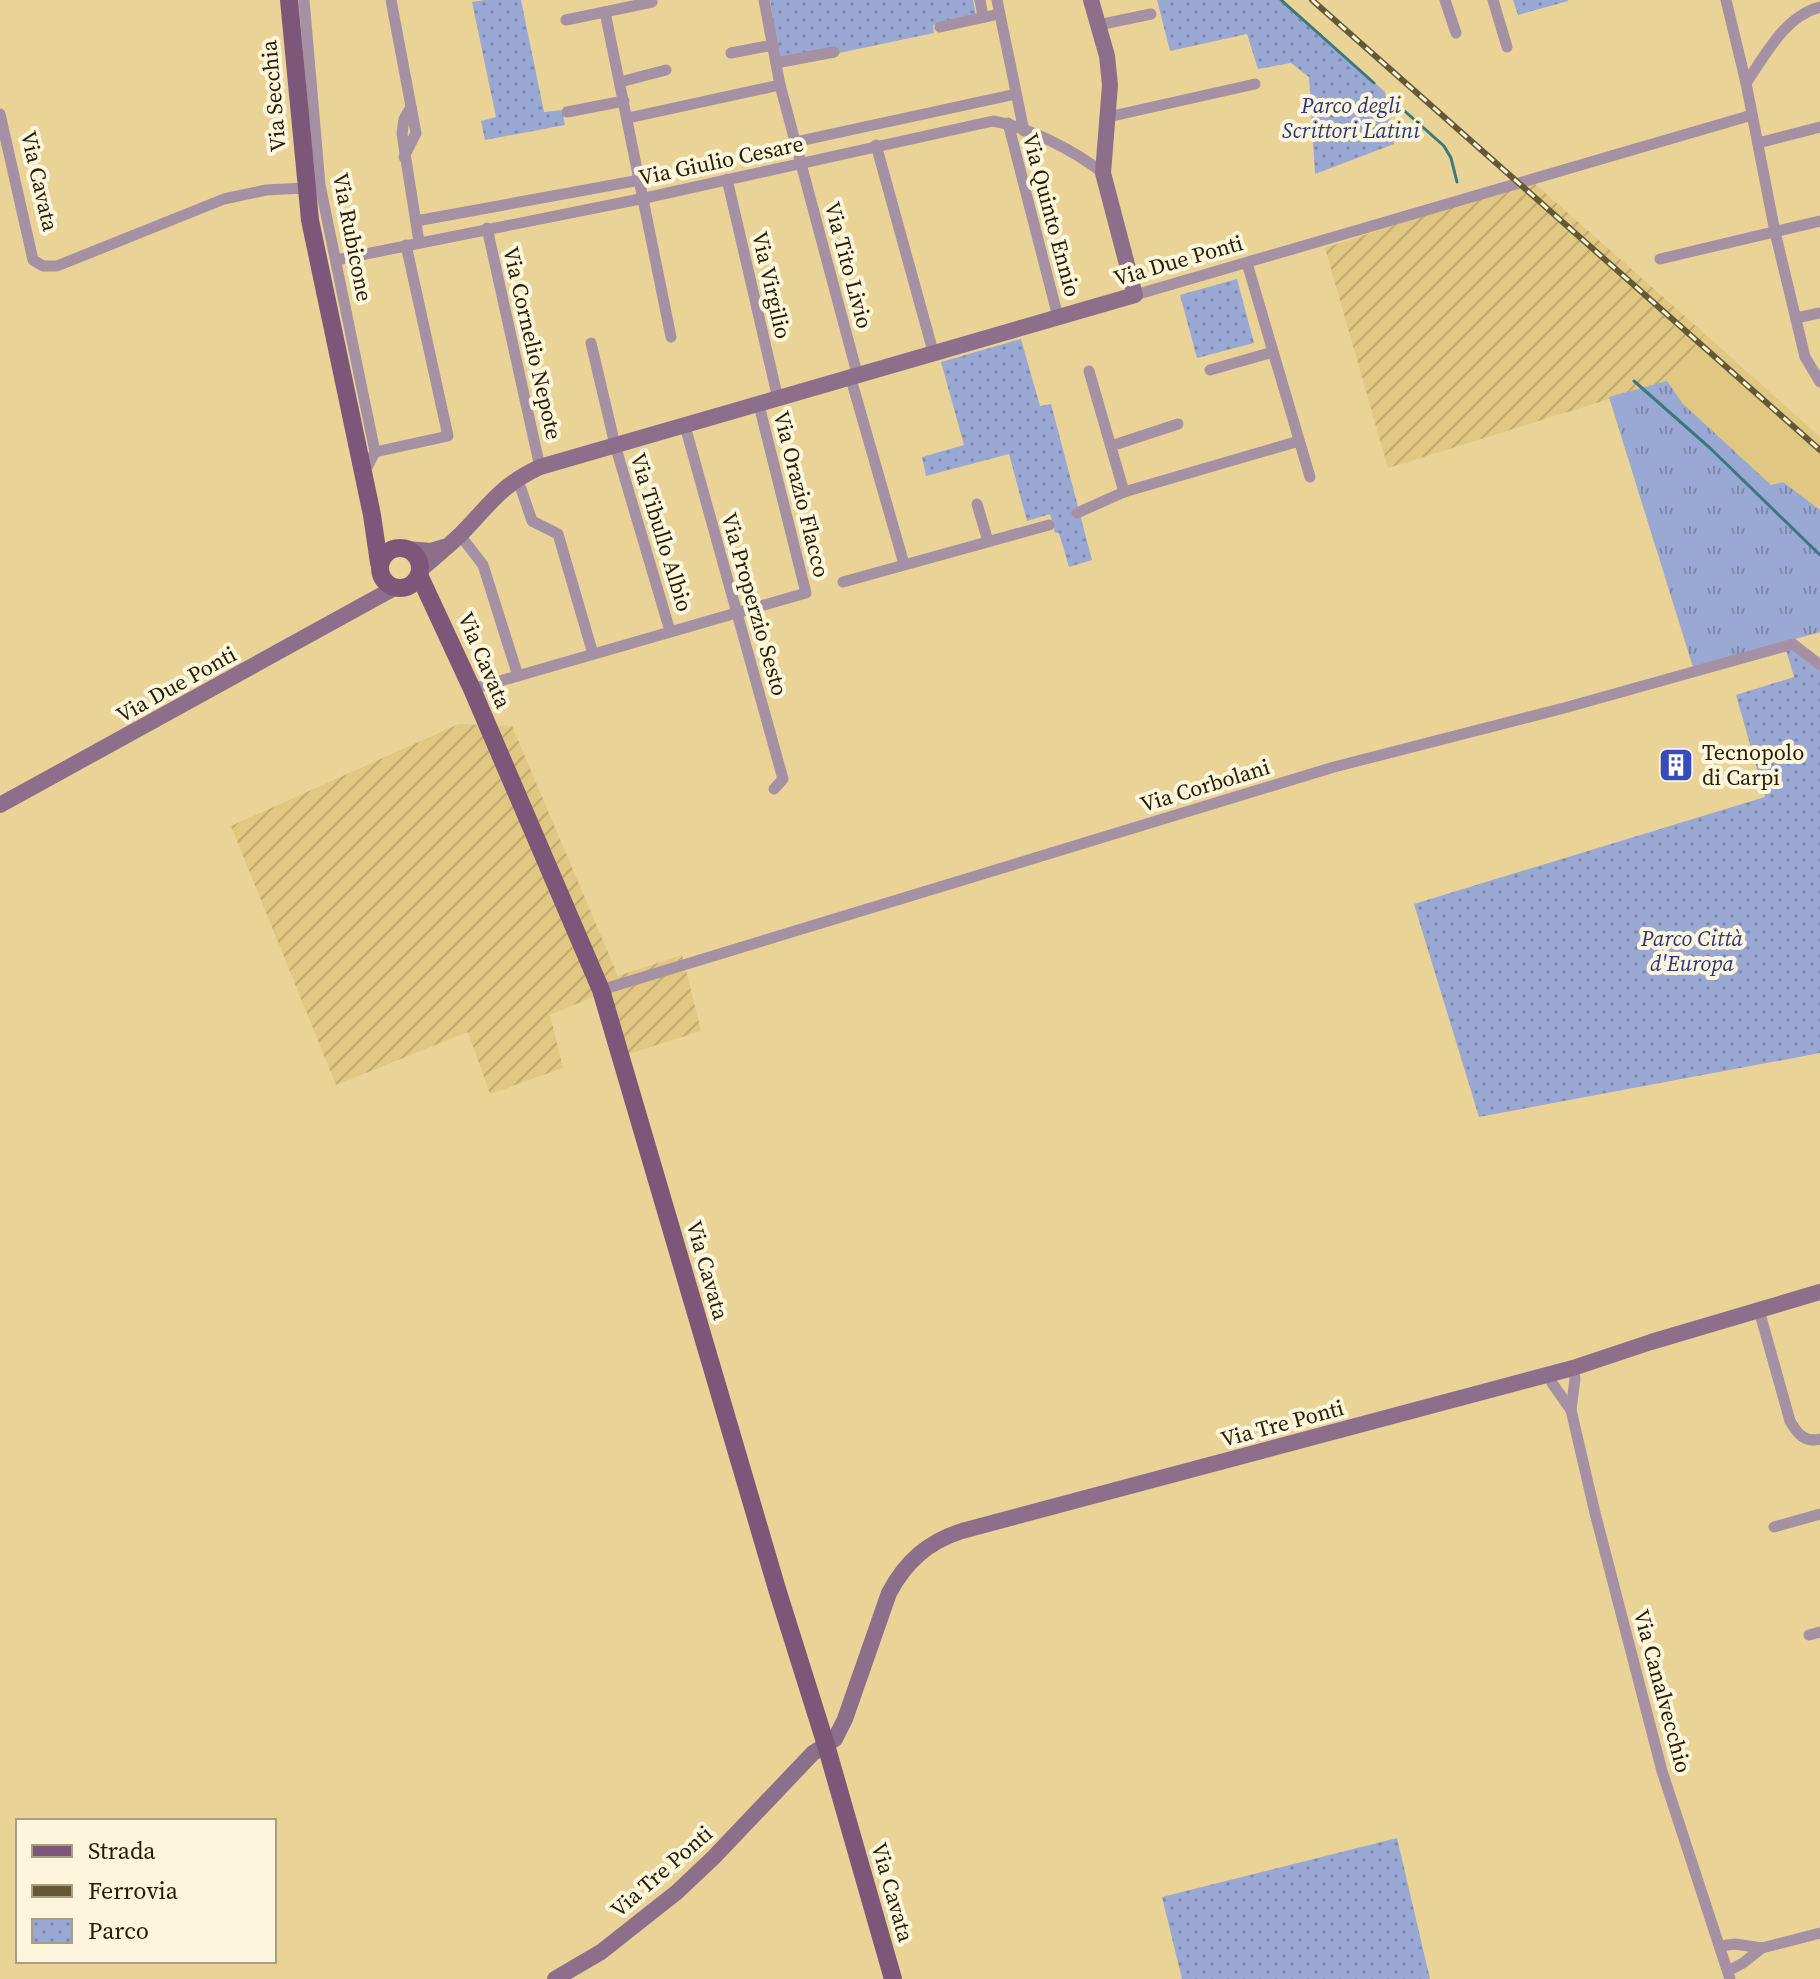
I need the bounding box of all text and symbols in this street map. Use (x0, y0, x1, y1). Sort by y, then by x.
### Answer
street label: Via Secchia (253, 38, 293, 153)
park label: Parco degli Scrittori Latini (1282, 90, 1420, 145)
street label: Via Cavata (14, 128, 66, 235)
street label: Via Giulio Cesare (636, 128, 806, 192)
street label: Via Quinto Ennio (1016, 130, 1088, 300)
street label: Via Rubicone (326, 170, 380, 304)
street label: Via Tito Livio (818, 198, 880, 332)
street label: Via Due Ponti (1110, 227, 1246, 293)
street label: Via Virgilio (745, 228, 799, 342)
street label: Via Cornelio Nepote (496, 244, 570, 442)
street label: Via Orazio Flacco (767, 408, 837, 580)
street label: Via Tibullo Albio (624, 449, 700, 615)
street label: Via Properzio Sesto (715, 509, 795, 699)
street label: Via Cavata (451, 607, 519, 714)
street label: Via Due Ponti (110, 639, 242, 729)
place label: Tecnopolo di Carpi (1702, 737, 1804, 792)
building icon: Tecnopolo di Carpi (1657, 746, 1695, 784)
street label: Via Corbolani (1137, 751, 1273, 819)
park label: Parco Città d'Europa (1640, 923, 1744, 978)
street label: Via Cavata (680, 1217, 737, 1324)
street label: Via Tre Ponti (1217, 1392, 1347, 1454)
street label: Via Canalvecchio (1627, 1606, 1699, 1776)
street label: Via Tre Ponti (604, 1818, 718, 1924)
legend (16, 1819, 276, 1963)
text: Strada (88, 1834, 156, 1867)
street label: Via Cavata (865, 1839, 922, 1946)
text: Ferrovia (88, 1874, 179, 1907)
text: Parco (88, 1914, 149, 1947)

